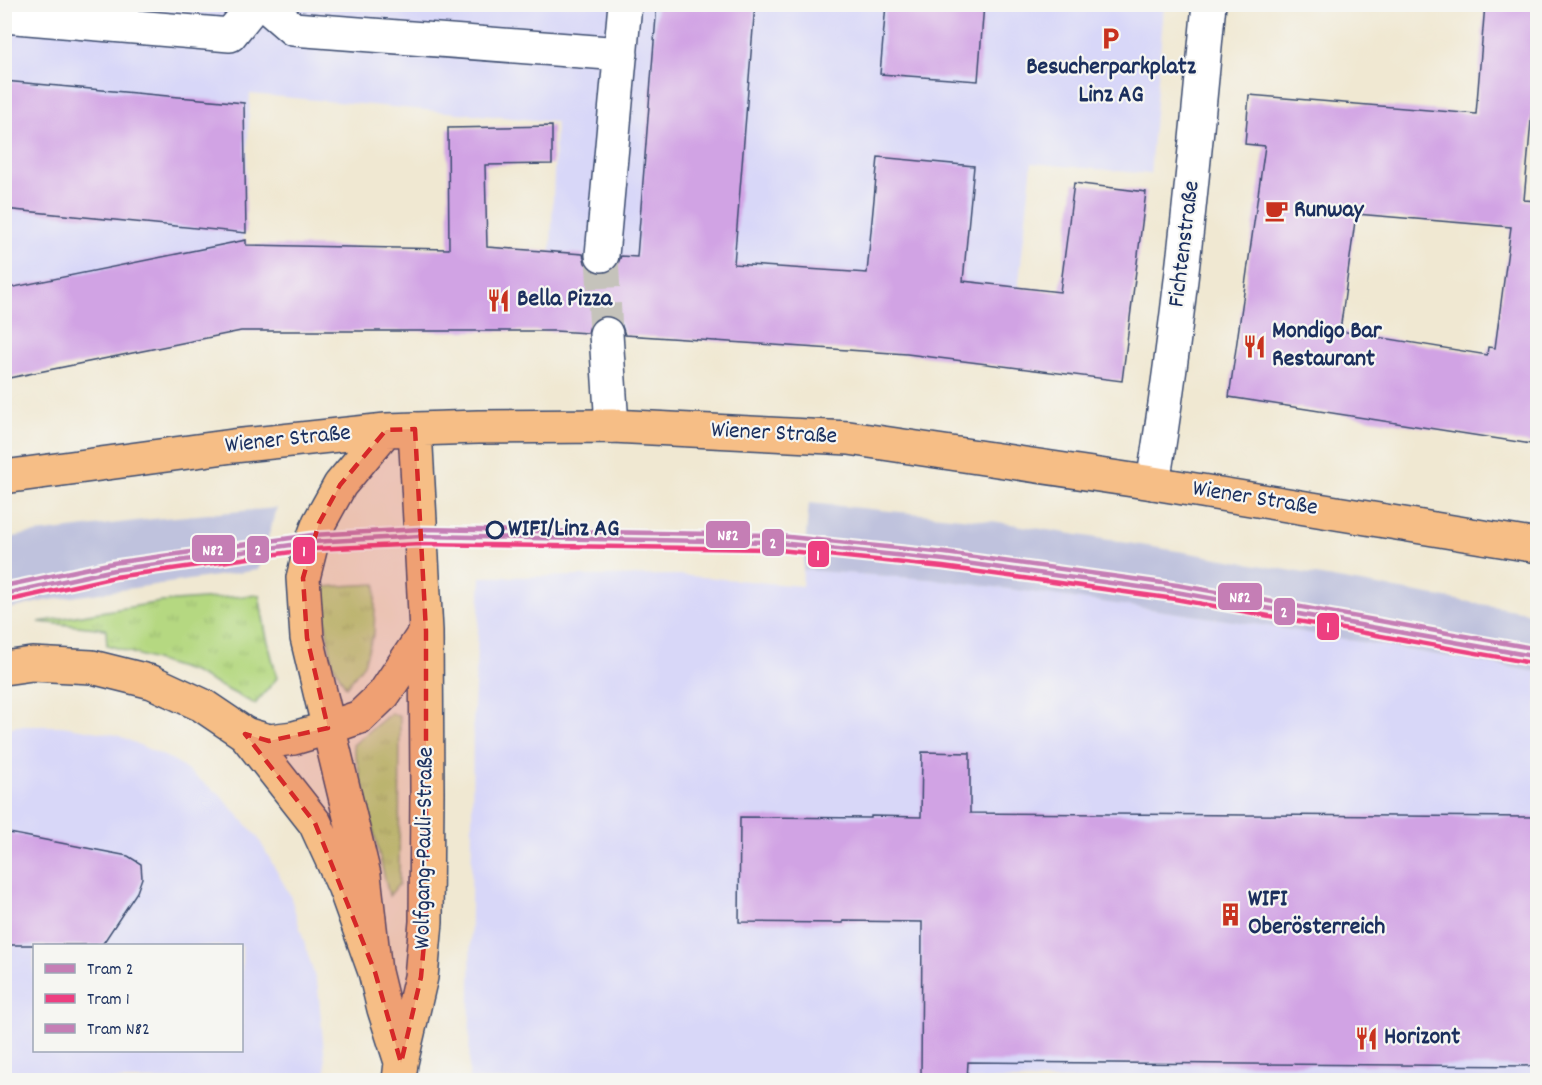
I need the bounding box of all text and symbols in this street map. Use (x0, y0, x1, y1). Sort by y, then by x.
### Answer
parking icon: Besucherparkplatz Linz AG (1098, 25, 1124, 51)
place label: Besucherparkplatz Linz AG (1026, 51, 1197, 113)
street label: Fichtenstraße (1160, 179, 1210, 309)
place label: Runway (1294, 194, 1365, 228)
cafe icon: Runway (1263, 198, 1289, 224)
place label: Bella Pizza (517, 283, 613, 317)
restaurant icon: Bella Pizza (486, 287, 512, 313)
place label: Mondigo Bar Restaurant (1272, 315, 1383, 377)
restaurant icon: Mondigo Bar Restaurant (1241, 333, 1267, 359)
street label: Wiener Straße (710, 414, 838, 454)
street label: Wiener Straße (223, 416, 353, 464)
street label: Wiener Straße (1190, 472, 1320, 526)
place label: WIFI/Linz AG (508, 513, 619, 547)
line badge: N82 (705, 520, 751, 549)
marker: WIFI/Linz AG (486, 521, 504, 539)
text: N82 (717, 525, 739, 548)
line badge: 2 (761, 528, 785, 557)
text: 2 (770, 533, 777, 556)
line badge: N82 (191, 534, 236, 563)
line badge: 2 (246, 535, 270, 564)
line badge: 1 (292, 536, 316, 565)
text: N82 (202, 540, 224, 563)
text: 2 (255, 540, 262, 563)
line badge: 1 (807, 540, 830, 568)
text: 1 (302, 541, 306, 564)
text: 1 (816, 545, 820, 568)
line badge: N82 (1217, 582, 1263, 611)
text: N82 (1229, 587, 1251, 610)
line badge: 2 (1273, 597, 1296, 626)
text: 2 (1281, 602, 1288, 625)
line badge: 1 (1316, 612, 1340, 641)
text: 1 (1326, 617, 1330, 640)
street label: Wolfgang-Pauli-Straße (406, 746, 444, 950)
place label: WIFI Oberösterreich (1248, 883, 1385, 945)
building icon: WIFI Oberösterreich (1217, 901, 1243, 927)
legend (33, 944, 243, 1052)
text: Tram 2 (87, 958, 134, 983)
text: Tram 1 (87, 988, 130, 1013)
text: Tram N82 (87, 1018, 150, 1043)
place label: Horizont (1384, 1021, 1460, 1055)
restaurant icon: Horizont (1353, 1025, 1379, 1051)

